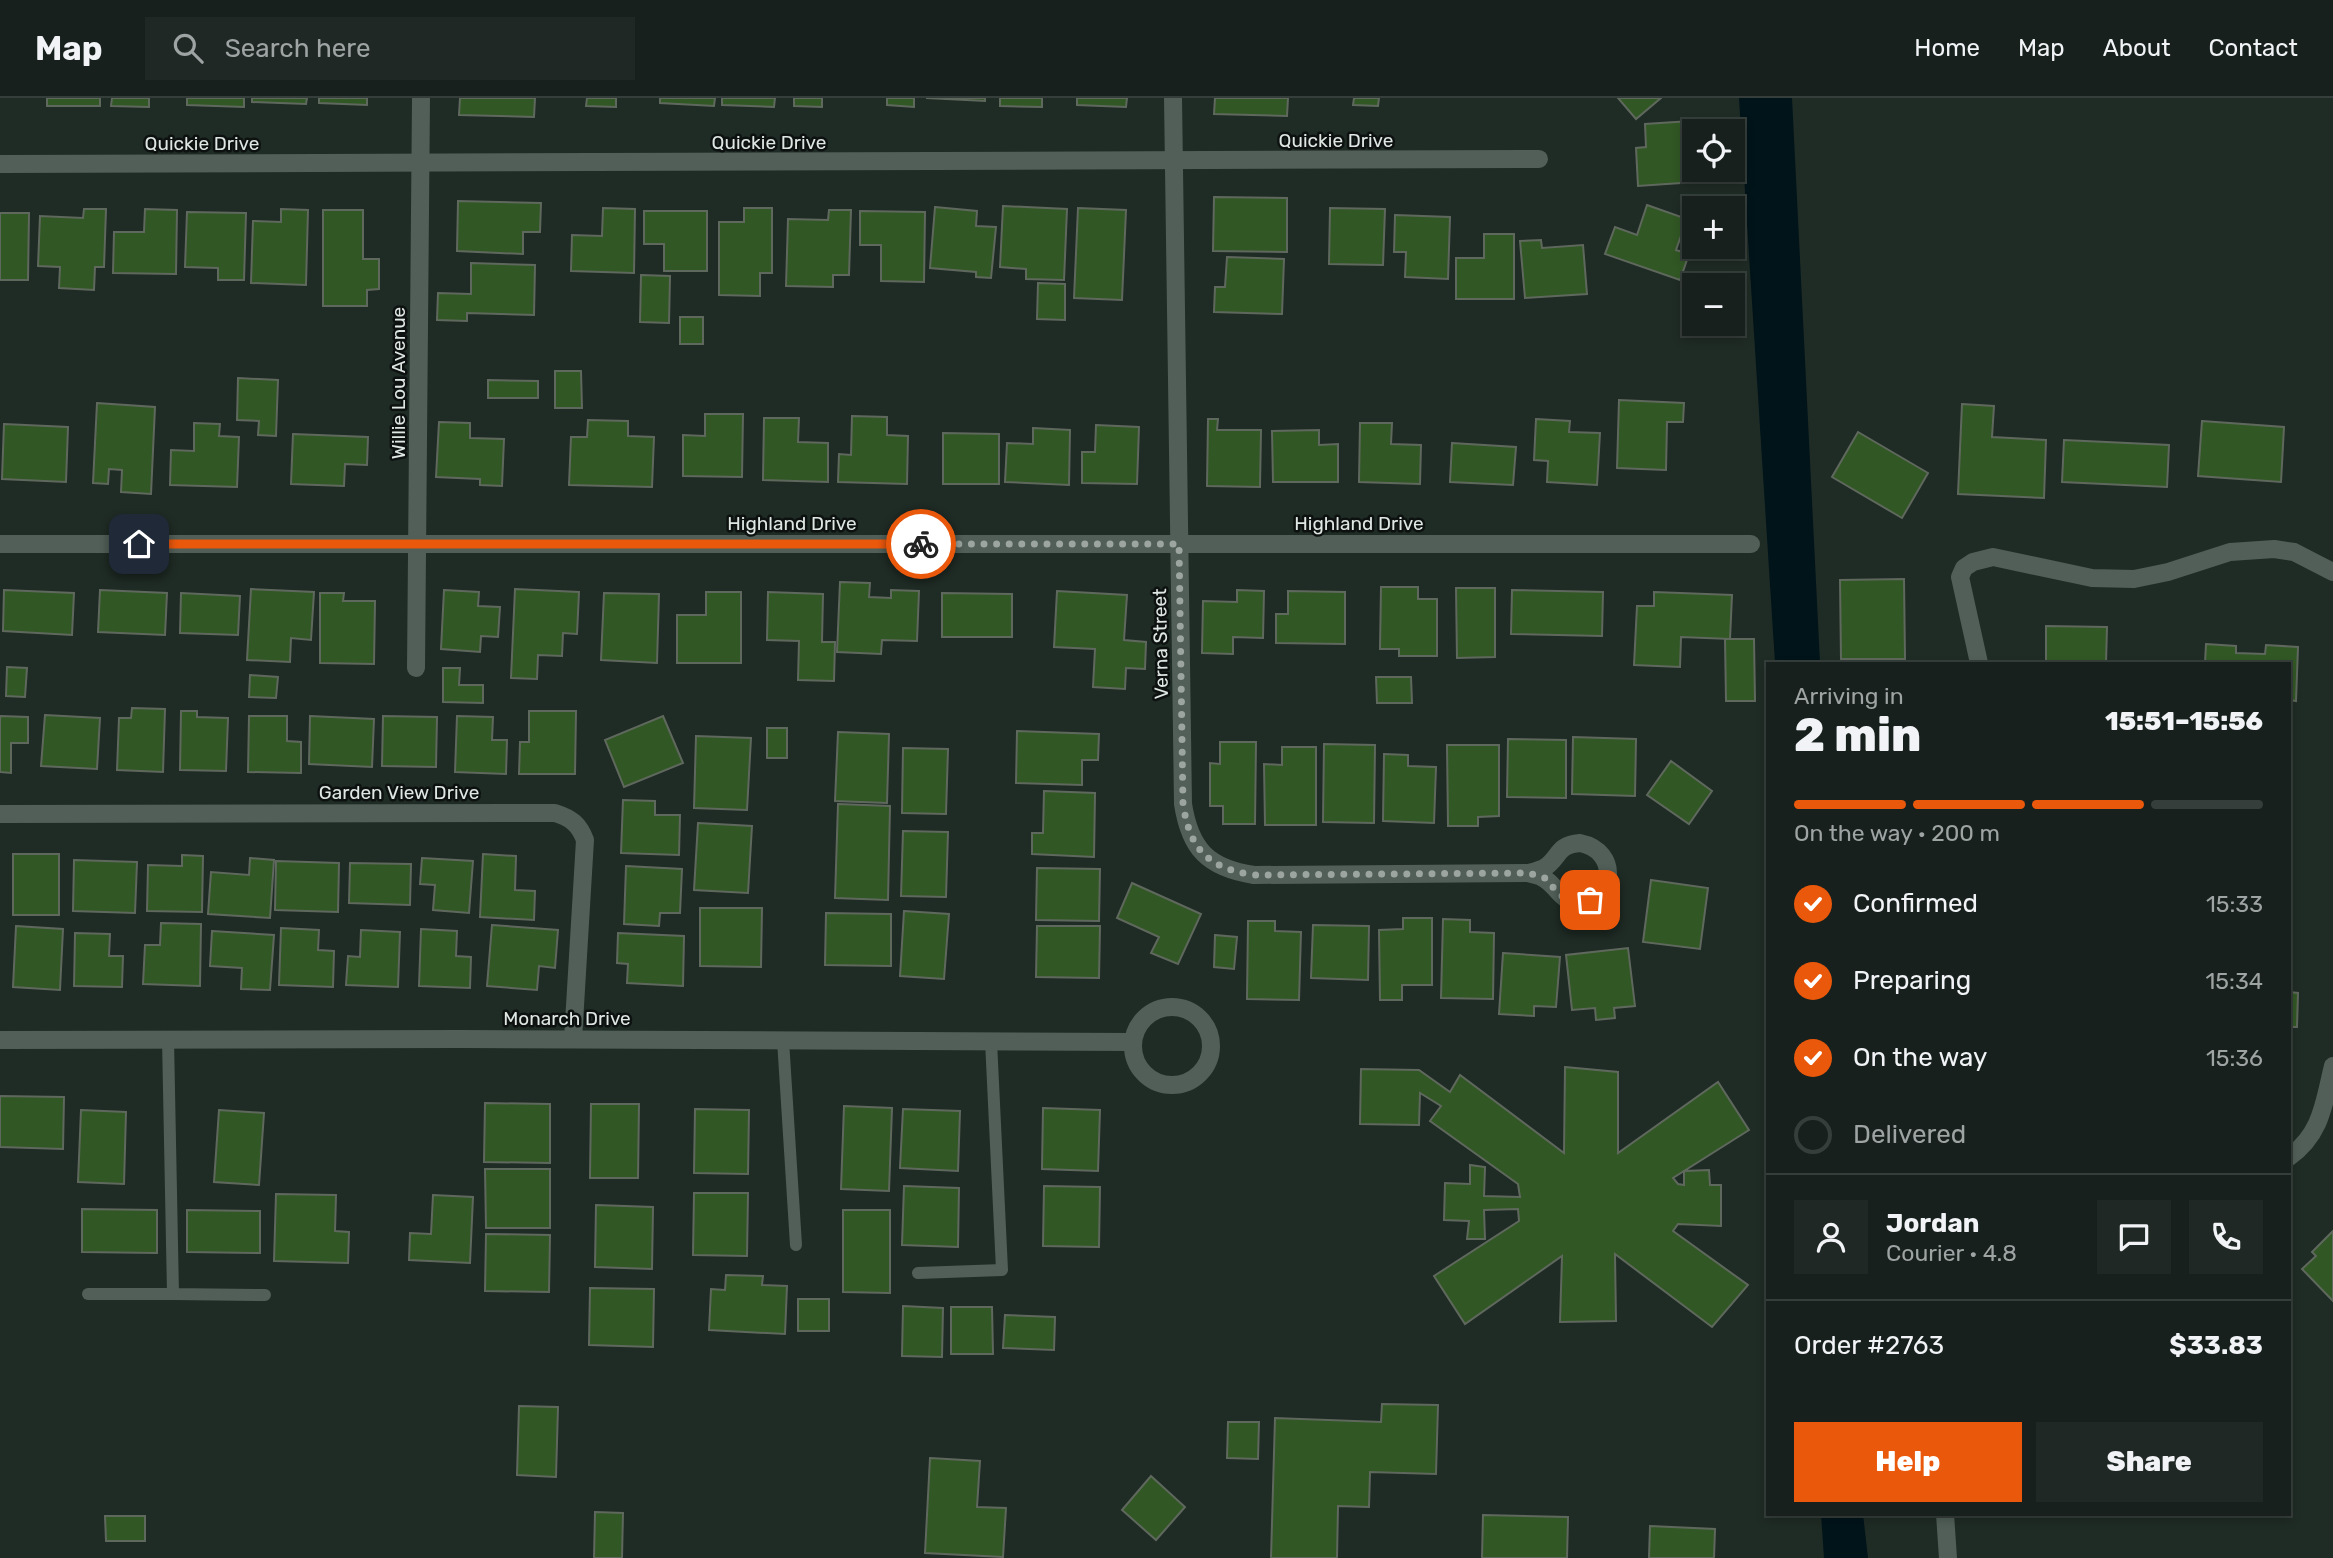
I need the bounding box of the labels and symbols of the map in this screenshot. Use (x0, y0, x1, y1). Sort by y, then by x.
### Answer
street label: Quickie Drive (1279, 129, 1393, 152)
street label: Quickie Drive (712, 131, 826, 154)
street label: Quickie Drive (145, 132, 259, 155)
street label: Willie Lou Avenue (387, 307, 410, 459)
courier (886, 509, 956, 579)
street label: Highland Drive (727, 512, 857, 535)
street label: Highland Drive (1294, 512, 1424, 535)
pin (109, 514, 169, 574)
street label: Verna Street (1148, 588, 1173, 700)
street label: Garden View Drive (319, 781, 479, 804)
pin (1560, 870, 1620, 930)
street label: Monarch Drive (503, 1007, 631, 1030)

